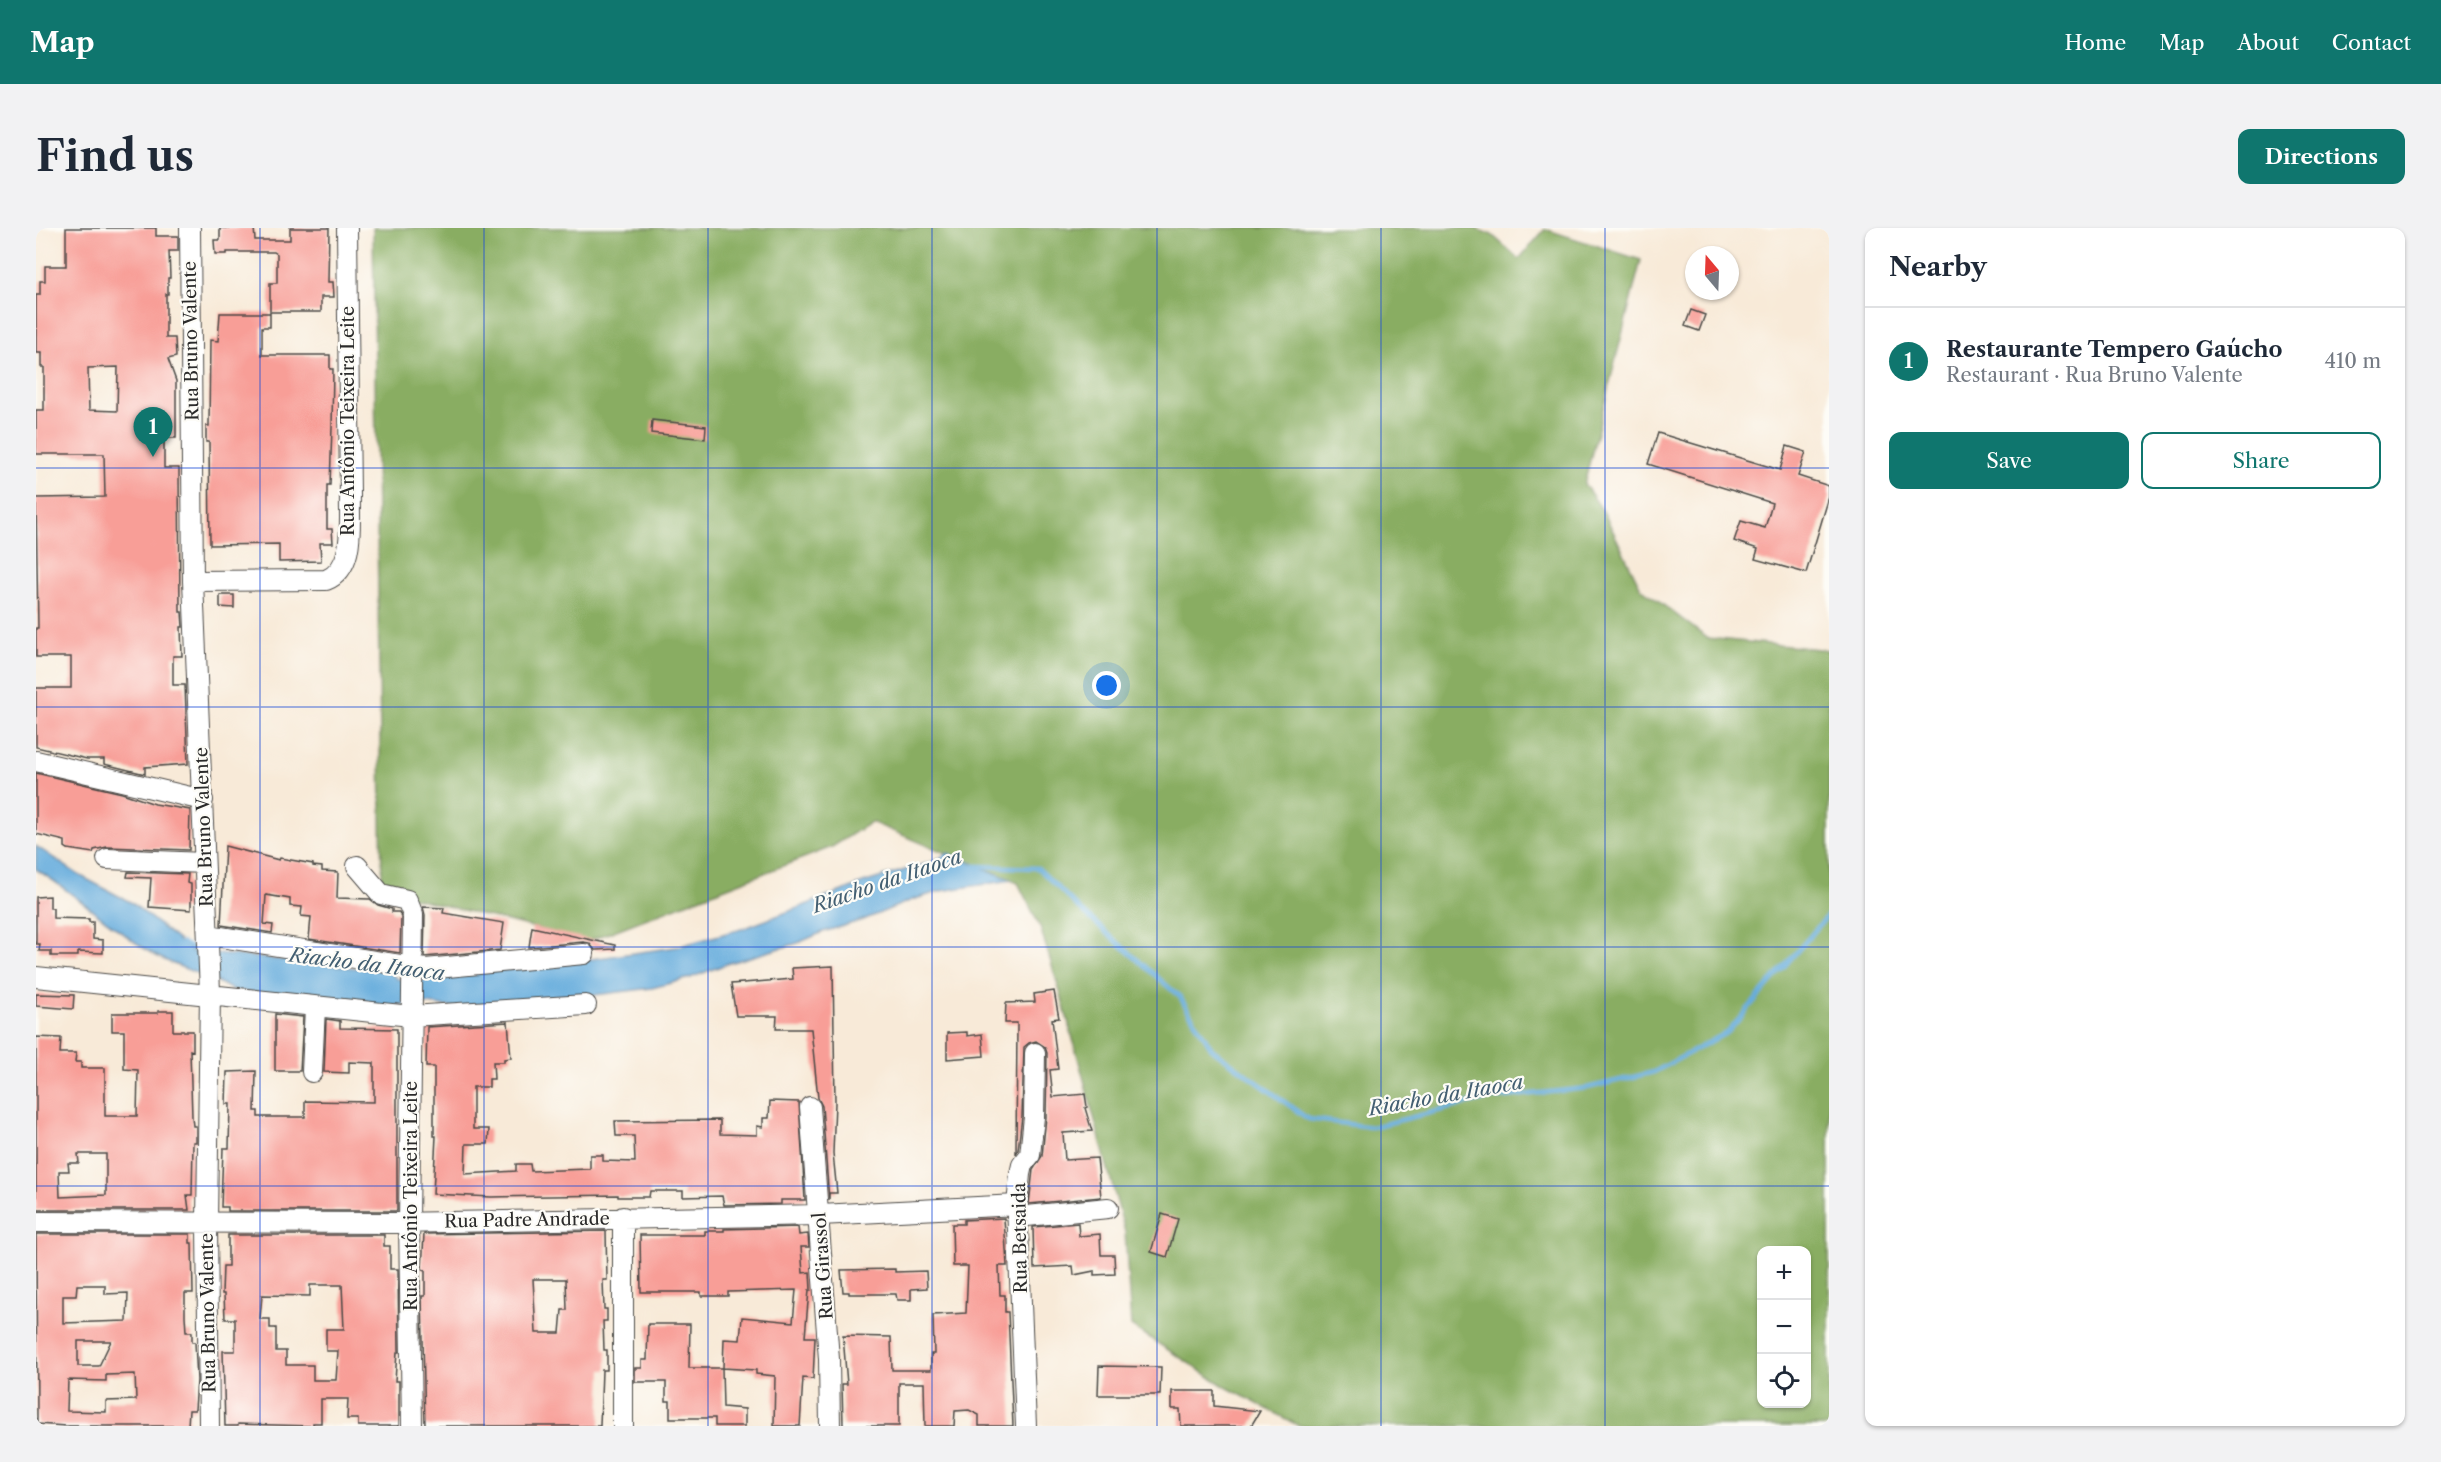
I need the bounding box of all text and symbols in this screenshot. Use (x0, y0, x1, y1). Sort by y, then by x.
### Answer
text: Map (30, 25, 94, 59)
text: Home (2065, 30, 2126, 55)
text: Map (2159, 30, 2204, 55)
text: About (2237, 30, 2299, 55)
text: Contact (2332, 30, 2411, 55)
button: Directions (2238, 129, 2405, 184)
text: Find us (36, 130, 194, 182)
north arrow (1685, 246, 1739, 300)
text: Nearby (1889, 251, 1987, 283)
street label: Rua Bruno Valente (179, 261, 203, 421)
street label: Rua Antônio Teixeira Leite (337, 306, 359, 536)
text: Restaurante Tempero Gaúcho (1946, 336, 2283, 363)
text: 1 (1904, 349, 1913, 373)
text: 410 m (2324, 349, 2381, 373)
text: Restaurant · Rua Bruno Valente (1946, 363, 2243, 387)
pin: 1 (134, 408, 172, 457)
button: Save (1889, 432, 2129, 489)
button: Share (2141, 432, 2381, 489)
your location (1092, 671, 1121, 700)
street label: Rua Bruno Valente (190, 747, 218, 907)
water label: Riacho da Itaoca (807, 844, 965, 918)
water label: Riacho da Itaoca (286, 942, 446, 985)
water label: Riacho da Itaoca (1365, 1070, 1525, 1121)
street label: Rua Antônio Teixeira Leite (400, 1081, 422, 1311)
street label: Rua Betsaida (1008, 1182, 1032, 1293)
street label: Rua Padre Andrade (444, 1208, 610, 1232)
street label: Rua Girassol (808, 1212, 838, 1320)
street label: Rua Bruno Valente (196, 1233, 220, 1393)
map controls (1757, 1246, 1811, 1408)
button: + (1757, 1246, 1811, 1300)
button: − (1757, 1300, 1811, 1354)
button: locate (1757, 1354, 1811, 1408)

